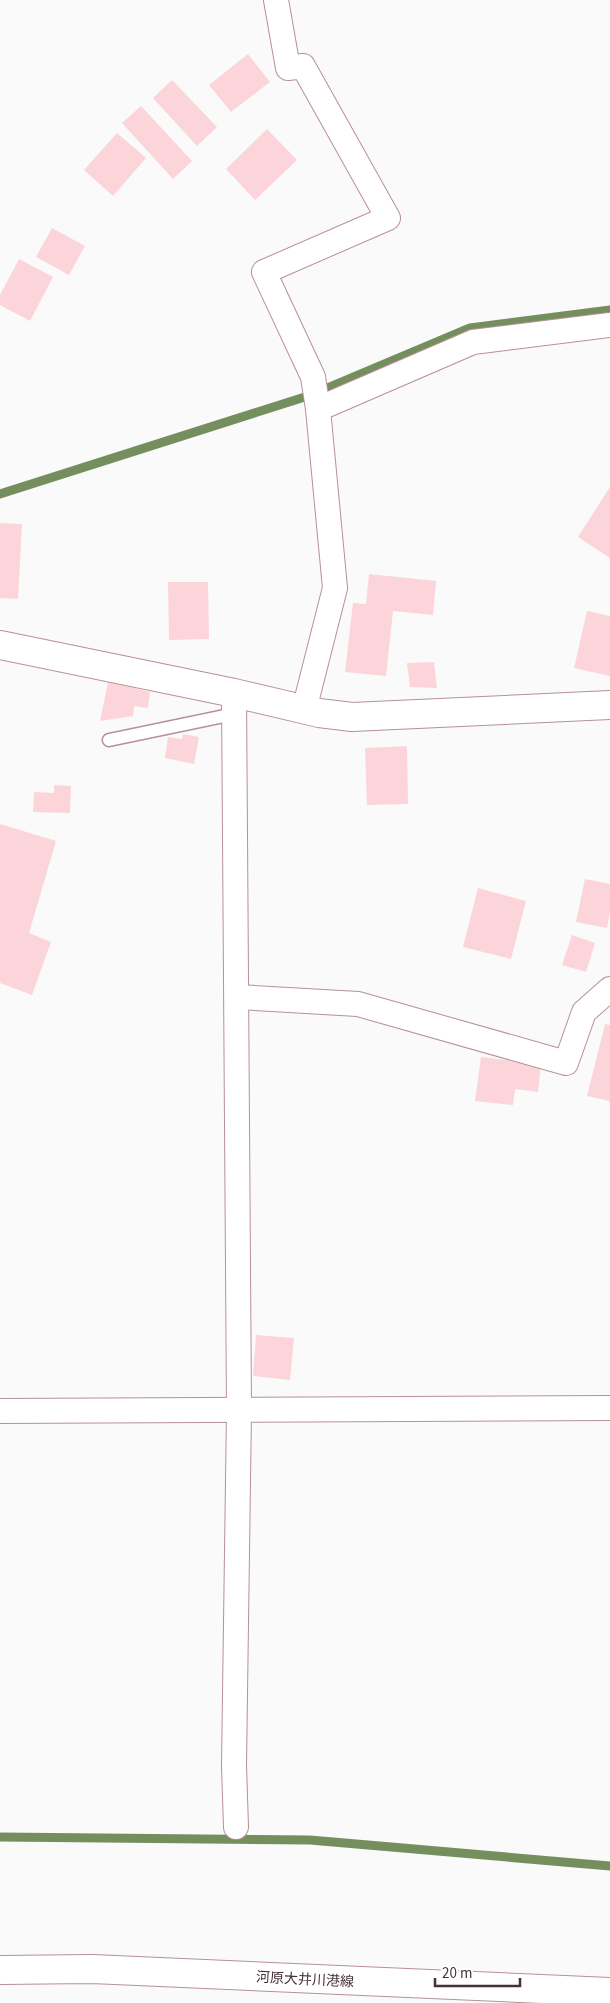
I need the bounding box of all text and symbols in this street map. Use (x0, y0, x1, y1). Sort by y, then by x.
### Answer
scale bar (435, 1956, 520, 1988)
text: 20 m (442, 1963, 472, 1984)
street label: 河原大井川港線 (255, 1967, 354, 1993)

